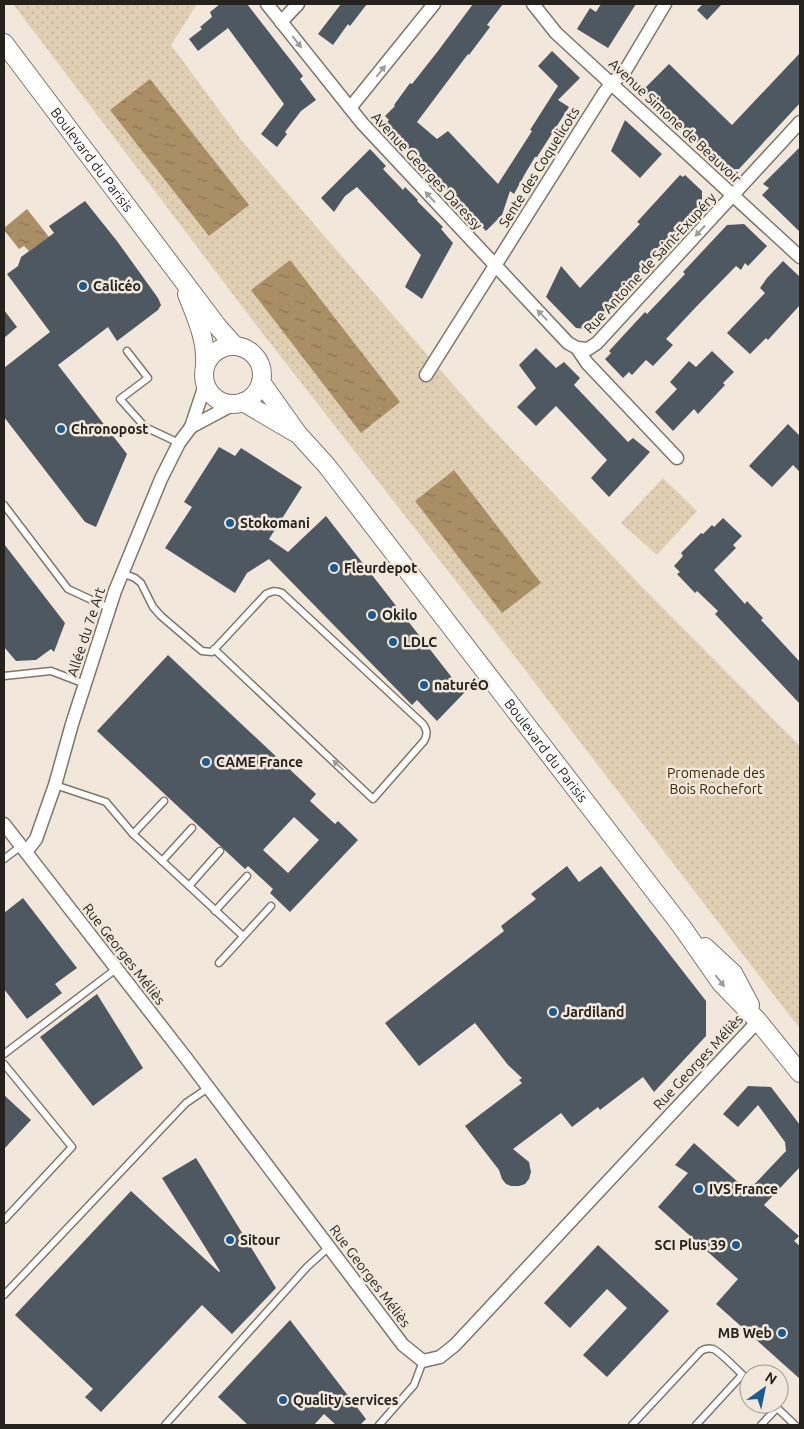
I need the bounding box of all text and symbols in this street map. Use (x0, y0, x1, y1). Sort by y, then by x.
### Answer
one-way arrow (291, 35, 302, 48)
street label: Avenue Simone de Beauvoir (606, 56, 745, 187)
one-way arrow (376, 64, 387, 77)
street label: Boulevard du Parisis (47, 104, 136, 215)
street label: Sente des Coquelicots (495, 104, 583, 230)
street label: Avenue Georges Daressy (368, 109, 486, 233)
street label: Rue Antoine de Saint-Exupéry (581, 189, 720, 337)
one-way arrow (424, 191, 436, 203)
one-way arrow (694, 225, 706, 237)
place label: Calicéo (93, 278, 141, 294)
marker: Calicéo (77, 280, 89, 292)
one-way arrow (536, 309, 548, 321)
place label: Chronopost (71, 421, 148, 437)
marker: Chronopost (55, 423, 67, 435)
place label: Stokomani (240, 515, 310, 531)
marker: Stokomani (224, 517, 236, 529)
place label: Fleurdepot (344, 560, 417, 576)
marker: Fleurdepot (328, 562, 340, 574)
street label: Allée du 7e Art (64, 585, 108, 679)
place label: Okilo (382, 607, 417, 623)
marker: Okilo (366, 609, 378, 621)
place label: LDLC (403, 634, 437, 650)
marker: LDLC (387, 636, 399, 648)
place label: naturéO (434, 677, 489, 693)
marker: naturéO (418, 679, 430, 691)
street label: Boulevard du Parisis (501, 695, 591, 805)
place label: CAME France (216, 754, 303, 770)
marker: CAME France (200, 756, 212, 768)
one-way arrow (332, 759, 344, 771)
park label: Promenade des Bois Rochefort (667, 765, 765, 797)
street label: Rue Georges Méliès (80, 900, 168, 1008)
one-way arrow (715, 974, 725, 988)
place label: Jardiland (563, 1004, 624, 1020)
marker: Jardiland (547, 1006, 559, 1018)
street label: Rue Georges Méliès (650, 1011, 746, 1113)
place label: IVS France (709, 1181, 778, 1197)
marker: IVS France (693, 1183, 705, 1195)
street label: Rue Georges Méliès (326, 1222, 414, 1330)
place label: Sitour (240, 1232, 280, 1248)
marker: Sitour (224, 1234, 236, 1246)
place label: SCI Plus 39 (655, 1237, 726, 1253)
marker: SCI Plus 39 (730, 1239, 742, 1251)
place label: MB Web (718, 1325, 772, 1341)
marker: MB Web (776, 1327, 788, 1339)
north arrow (739, 1364, 789, 1414)
text: N (762, 1369, 780, 1388)
place label: Quality services (293, 1392, 399, 1408)
marker: Quality services (277, 1394, 289, 1406)

